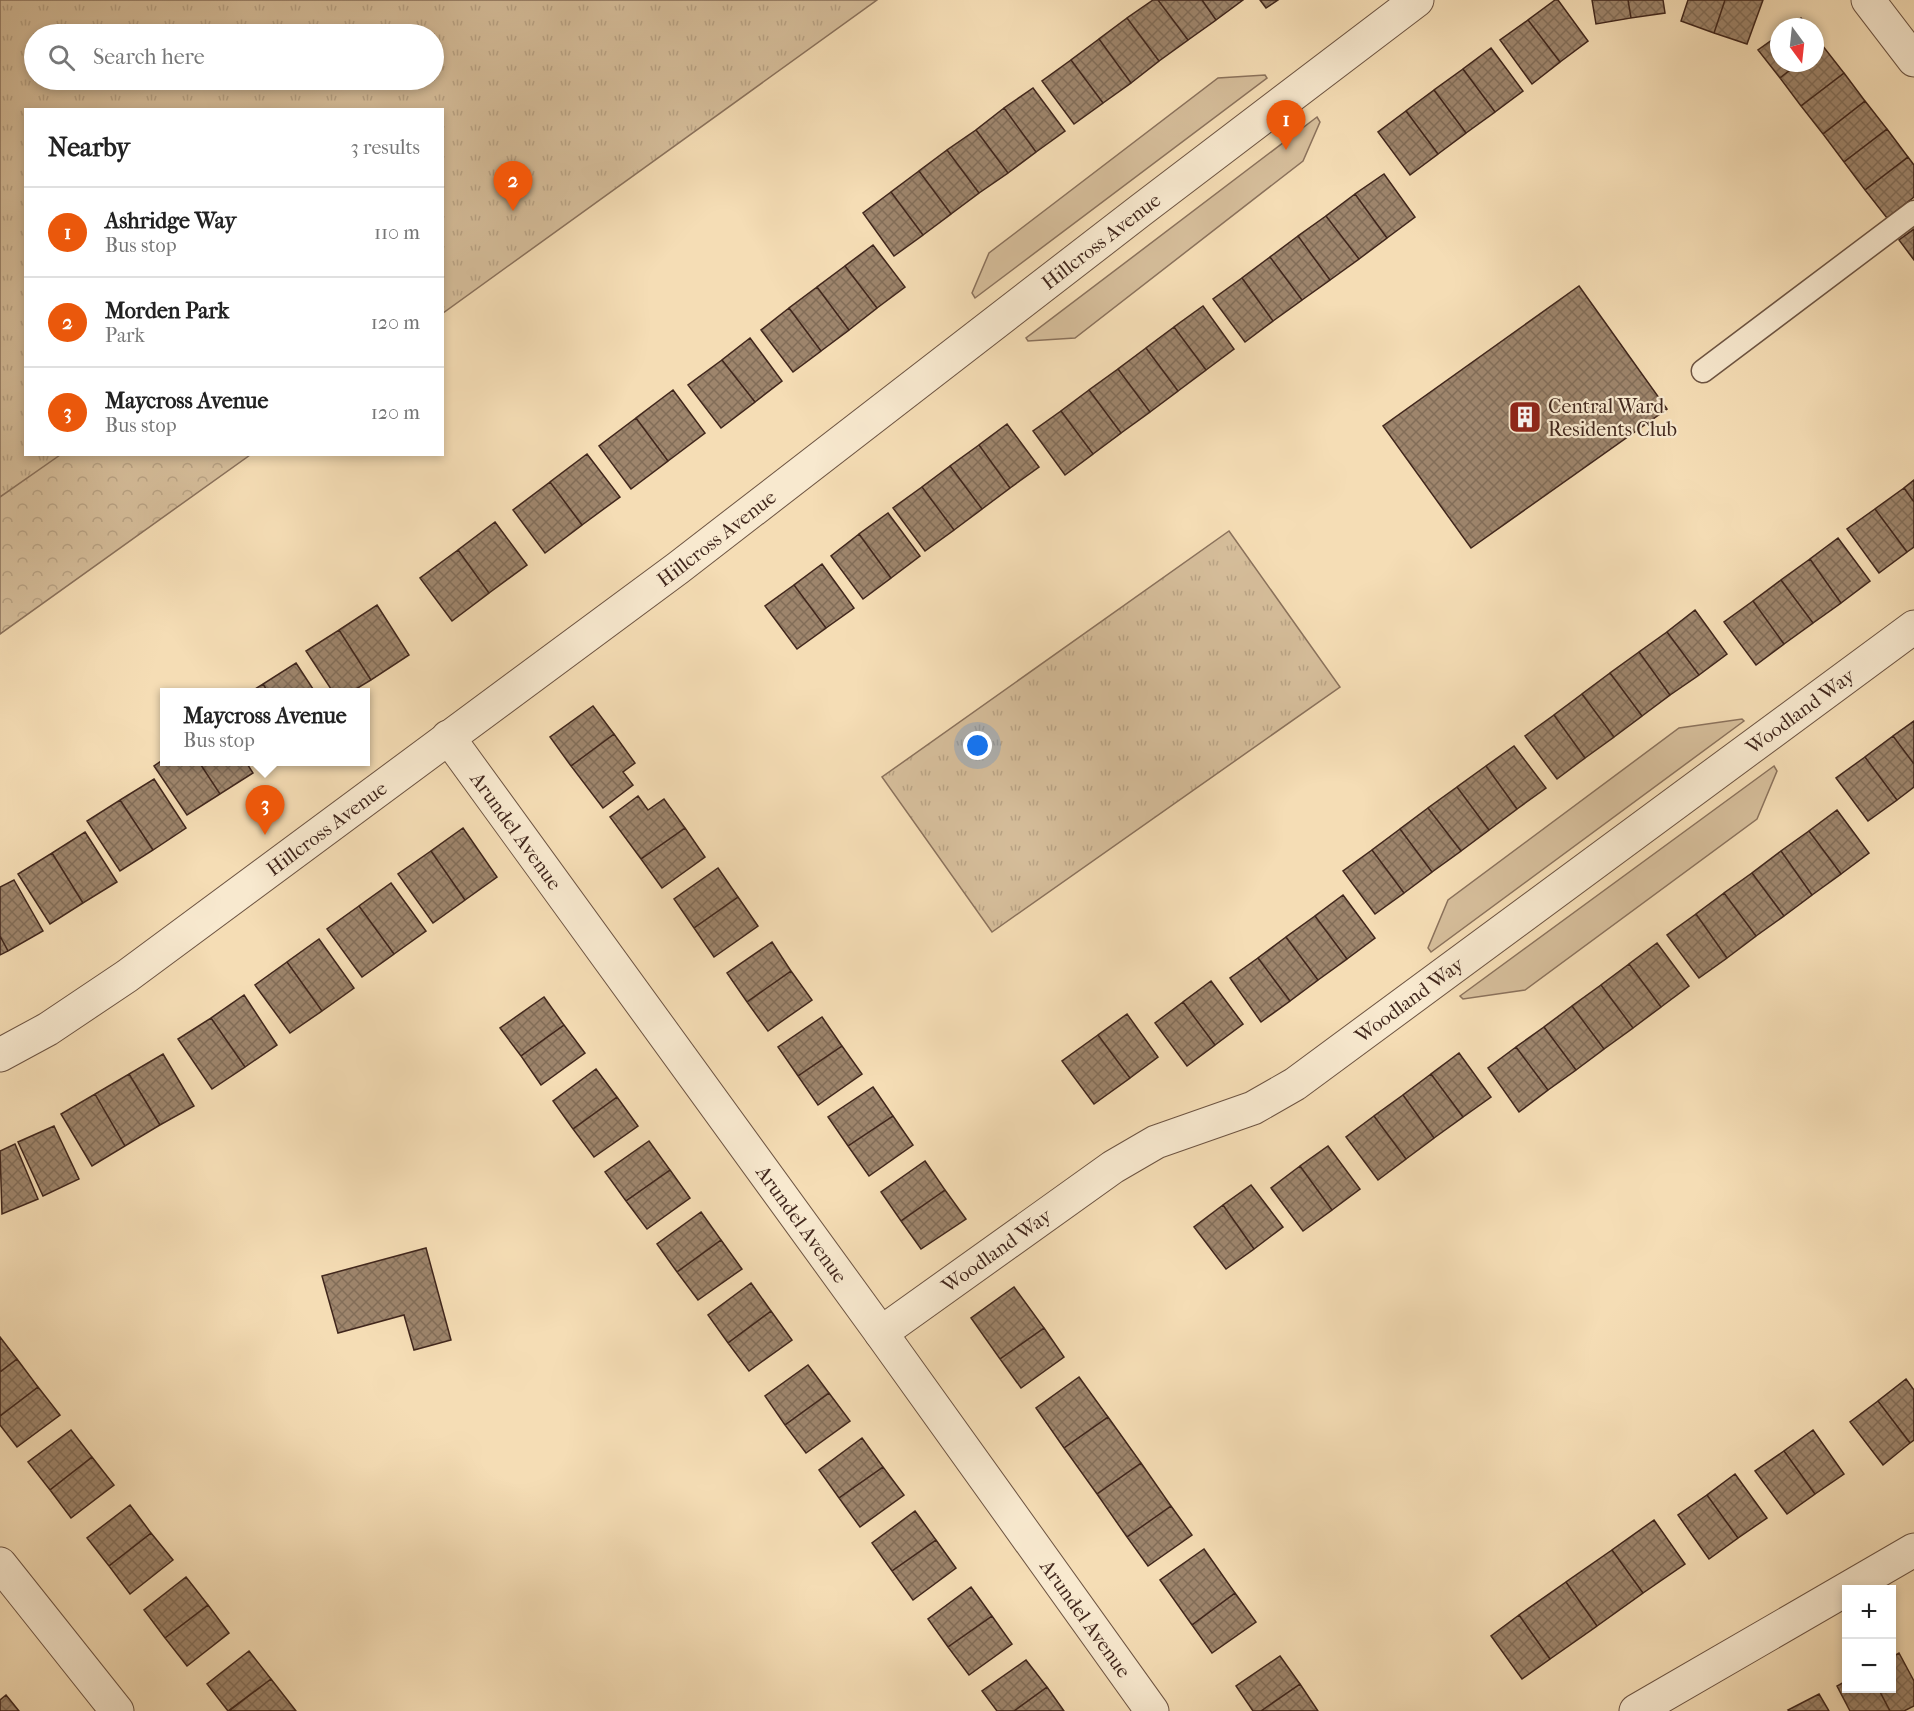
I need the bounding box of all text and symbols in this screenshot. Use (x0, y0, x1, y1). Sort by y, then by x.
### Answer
north arrow (1770, 18, 1824, 72)
search box (24, 24, 444, 90)
icon: search (45, 41, 78, 74)
text: Search here (93, 44, 205, 70)
pin: 1 (1266, 100, 1306, 150)
text: Nearby (48, 132, 130, 163)
text: 3 results (351, 136, 420, 159)
pin: 2 (494, 162, 532, 211)
street label: Hillcross Avenue (1037, 188, 1165, 294)
text: Ashridge Way (105, 208, 236, 234)
text: 1 (64, 221, 71, 244)
text: 110 m (374, 221, 420, 244)
text: Bus stop (105, 234, 177, 257)
text: Morden Park (105, 298, 229, 324)
text: 2 (62, 311, 73, 334)
text: 120 m (371, 311, 420, 334)
text: Park (105, 324, 145, 347)
text: Maycross Avenue (105, 388, 268, 414)
place label: Central Ward Residents Club (1548, 395, 1677, 441)
building icon: Central Ward Residents Club (1507, 399, 1543, 435)
text: 3 (63, 401, 72, 424)
text: 120 m (371, 401, 420, 424)
text: Bus stop (105, 414, 177, 437)
street label: Hillcross Avenue (653, 485, 780, 591)
street label: Woodland Way (1741, 663, 1860, 759)
popup (160, 688, 370, 766)
text: Maycross Avenue (183, 703, 347, 729)
text: Bus stop (183, 729, 255, 752)
your location (963, 731, 992, 760)
street label: Arundel Avenue (465, 767, 567, 894)
street label: Hillcross Avenue (262, 776, 391, 880)
pin: 3 (246, 786, 284, 835)
street label: Woodland Way (1350, 951, 1469, 1048)
street label: Arundel Avenue (751, 1160, 852, 1287)
street label: Woodland Way (937, 1203, 1057, 1298)
street label: Arundel Avenue (1035, 1554, 1136, 1682)
map controls (1842, 1585, 1896, 1693)
button: + (1842, 1585, 1896, 1639)
button: − (1842, 1639, 1896, 1693)

